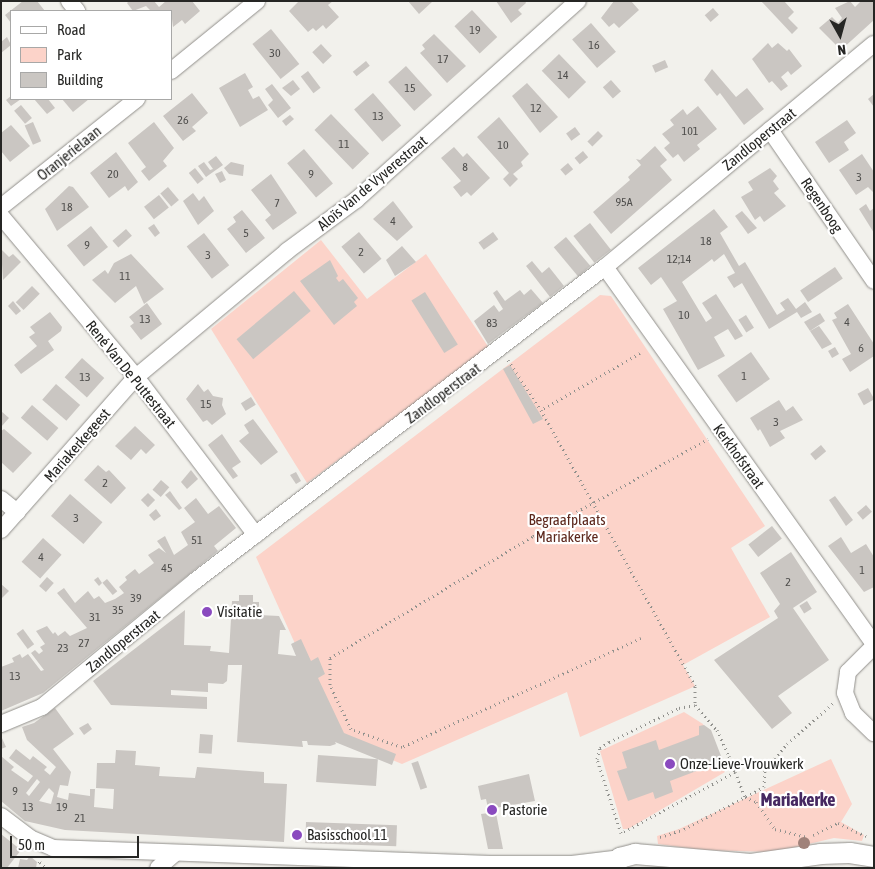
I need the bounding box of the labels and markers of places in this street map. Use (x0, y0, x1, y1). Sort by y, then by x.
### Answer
place label: Visitatie (217, 603, 262, 621)
marker: Visitatie (201, 606, 213, 618)
place label: Onze-Lieve-Vrouwkerk (680, 755, 804, 773)
marker: Onze-Lieve-Vrouwkerk (664, 758, 676, 770)
place label: Pastorie (502, 801, 547, 819)
marker: Pastorie (486, 804, 498, 816)
place label: Basisschool 11 (307, 826, 387, 844)
marker: Basisschool 11 (291, 829, 303, 841)

